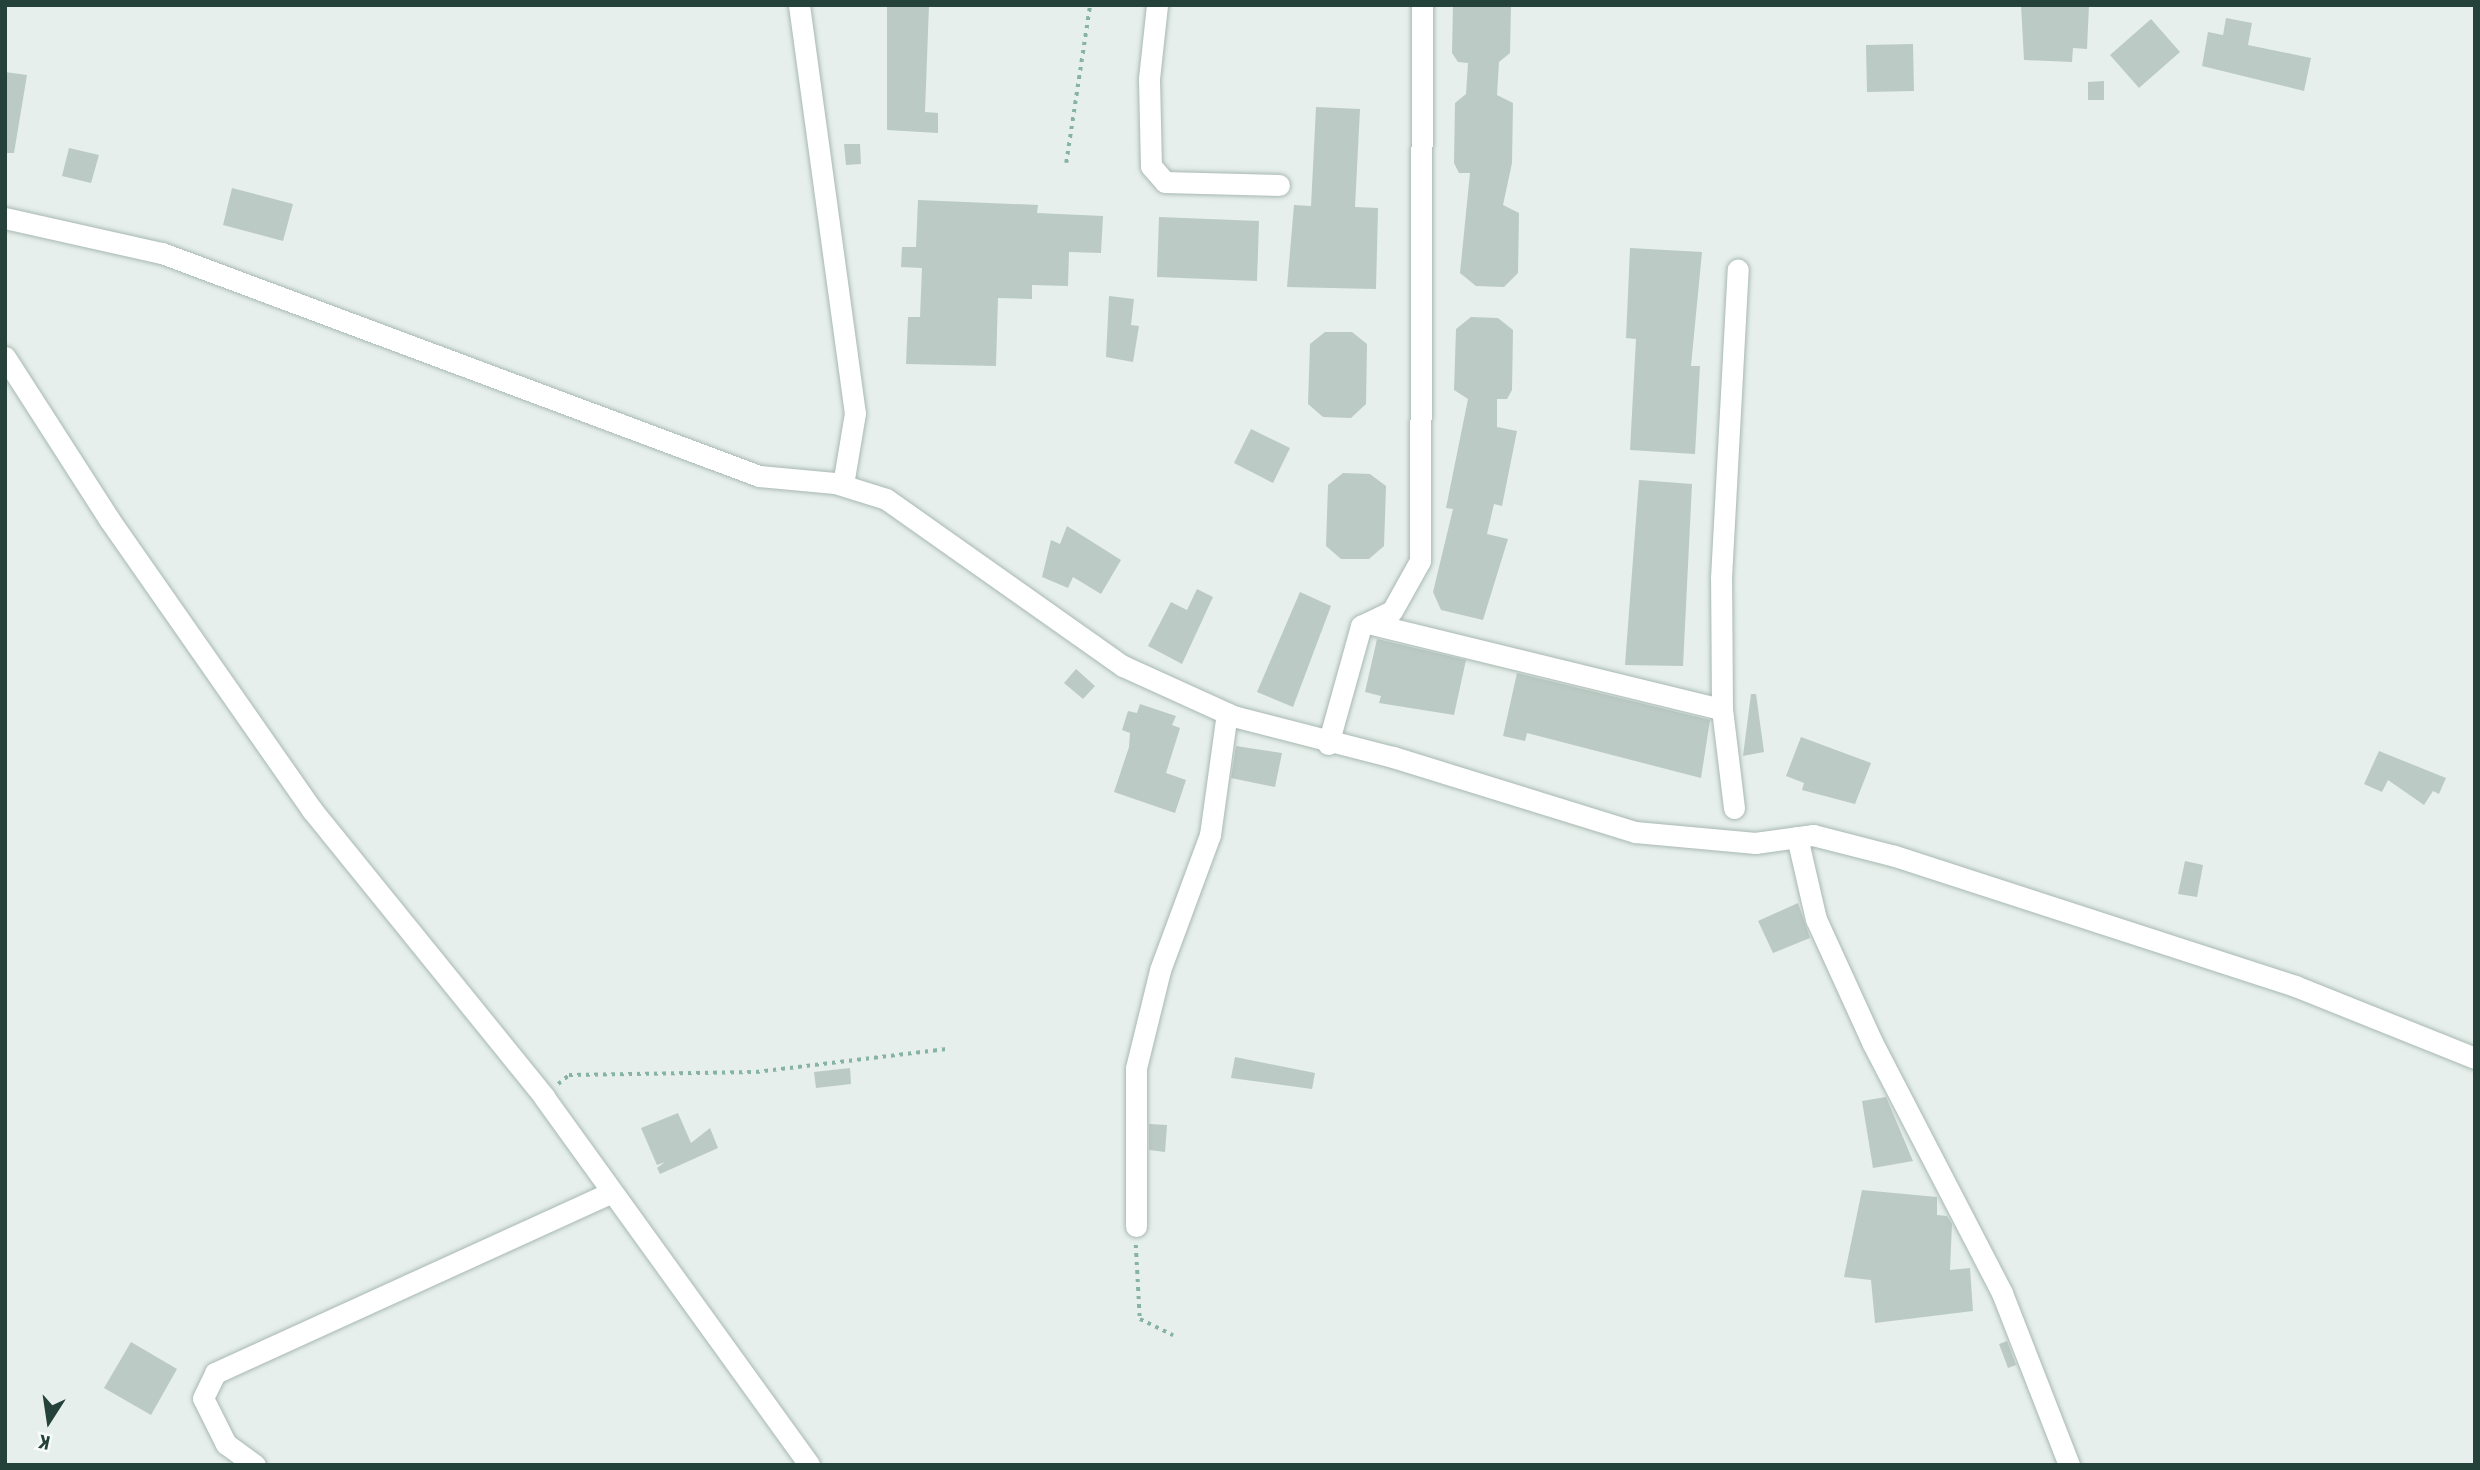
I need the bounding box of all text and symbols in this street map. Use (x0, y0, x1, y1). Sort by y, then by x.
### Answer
north arrow (14, 1386, 84, 1456)
text: K (37, 1430, 52, 1454)

